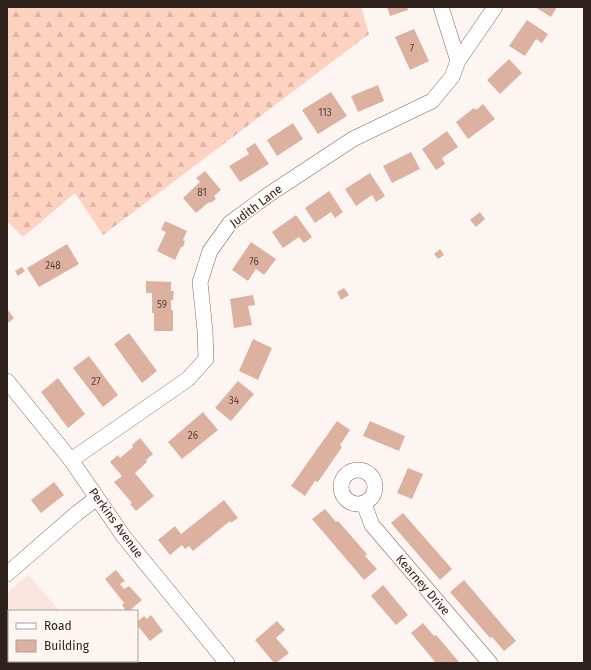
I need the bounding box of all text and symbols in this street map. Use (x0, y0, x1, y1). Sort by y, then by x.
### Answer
house number: 7 (410, 43, 415, 55)
house number: 113 (318, 107, 332, 119)
street label: Judith Lane (227, 182, 285, 230)
house number: 81 (197, 187, 207, 199)
house number: 76 (249, 256, 259, 268)
house number: 248 (45, 260, 61, 272)
house number: 59 (157, 299, 167, 311)
house number: 27 (91, 376, 101, 388)
house number: 34 (229, 395, 240, 407)
house number: 26 (188, 430, 198, 442)
street label: Perkins Avenue (86, 485, 146, 561)
street label: Kearney Drive (393, 552, 453, 618)
legend (8, 610, 138, 662)
text: Road (44, 619, 72, 633)
text: Building (44, 639, 90, 653)

